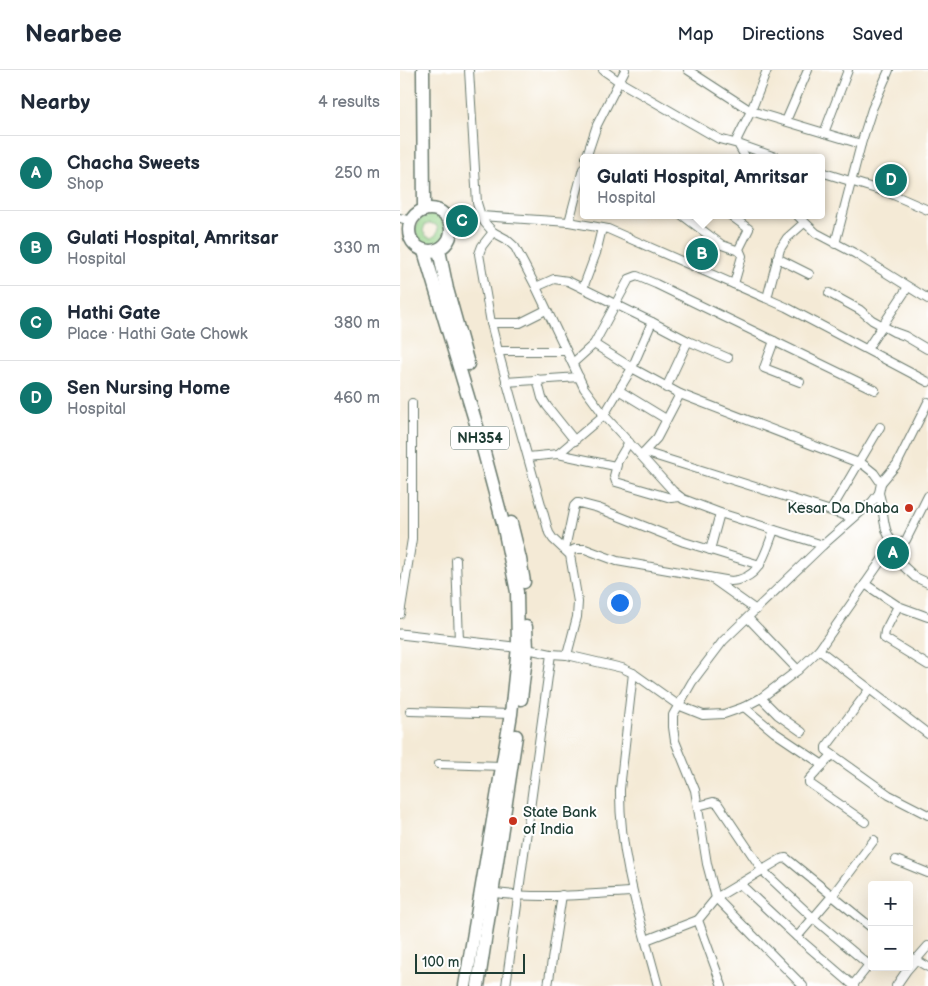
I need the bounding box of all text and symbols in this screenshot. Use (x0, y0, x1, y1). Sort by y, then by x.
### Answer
text: Nearbee (25, 20, 122, 49)
text: Map (678, 24, 714, 45)
text: Directions (742, 24, 824, 45)
text: Saved (852, 24, 903, 45)
text: Nearby (20, 90, 90, 115)
text: 4 results (318, 93, 380, 112)
text: Chacha Sweets (67, 152, 200, 175)
popup (580, 154, 825, 219)
pin: D (875, 161, 907, 199)
text: A (31, 164, 41, 183)
text: 250 m (334, 164, 380, 183)
text: Gulati Hospital, Amritsar (597, 166, 808, 189)
text: Shop (67, 175, 104, 194)
text: Hospital (597, 189, 656, 208)
pin: C (446, 202, 478, 240)
text: Gulati Hospital, Amritsar (67, 227, 278, 250)
pin: B (686, 235, 718, 273)
text: B (30, 239, 42, 258)
text: 330 m (333, 239, 380, 258)
text: Hospital (67, 250, 126, 269)
text: Hathi Gate (67, 302, 160, 325)
text: C (30, 314, 42, 333)
text: 380 m (334, 314, 380, 333)
text: Place · Hathi Gate Chowk (67, 325, 248, 344)
text: Sen Nursing Home (67, 377, 230, 400)
text: D (30, 389, 42, 408)
text: 460 m (334, 389, 380, 408)
text: Hospital (67, 400, 126, 419)
road number: NH354 (451, 426, 509, 449)
place label: Kesar Da Dhaba (787, 499, 899, 518)
marker: Kesar Da Dhaba (903, 502, 915, 514)
pin: A (877, 534, 909, 572)
your location (607, 590, 633, 616)
place label: State Bank of India (523, 803, 597, 839)
marker: State Bank of India (507, 815, 519, 827)
map controls (868, 881, 913, 971)
button: + (868, 881, 913, 926)
button: − (868, 926, 913, 971)
scale bar (415, 951, 525, 974)
text: 100 m (422, 954, 459, 971)

